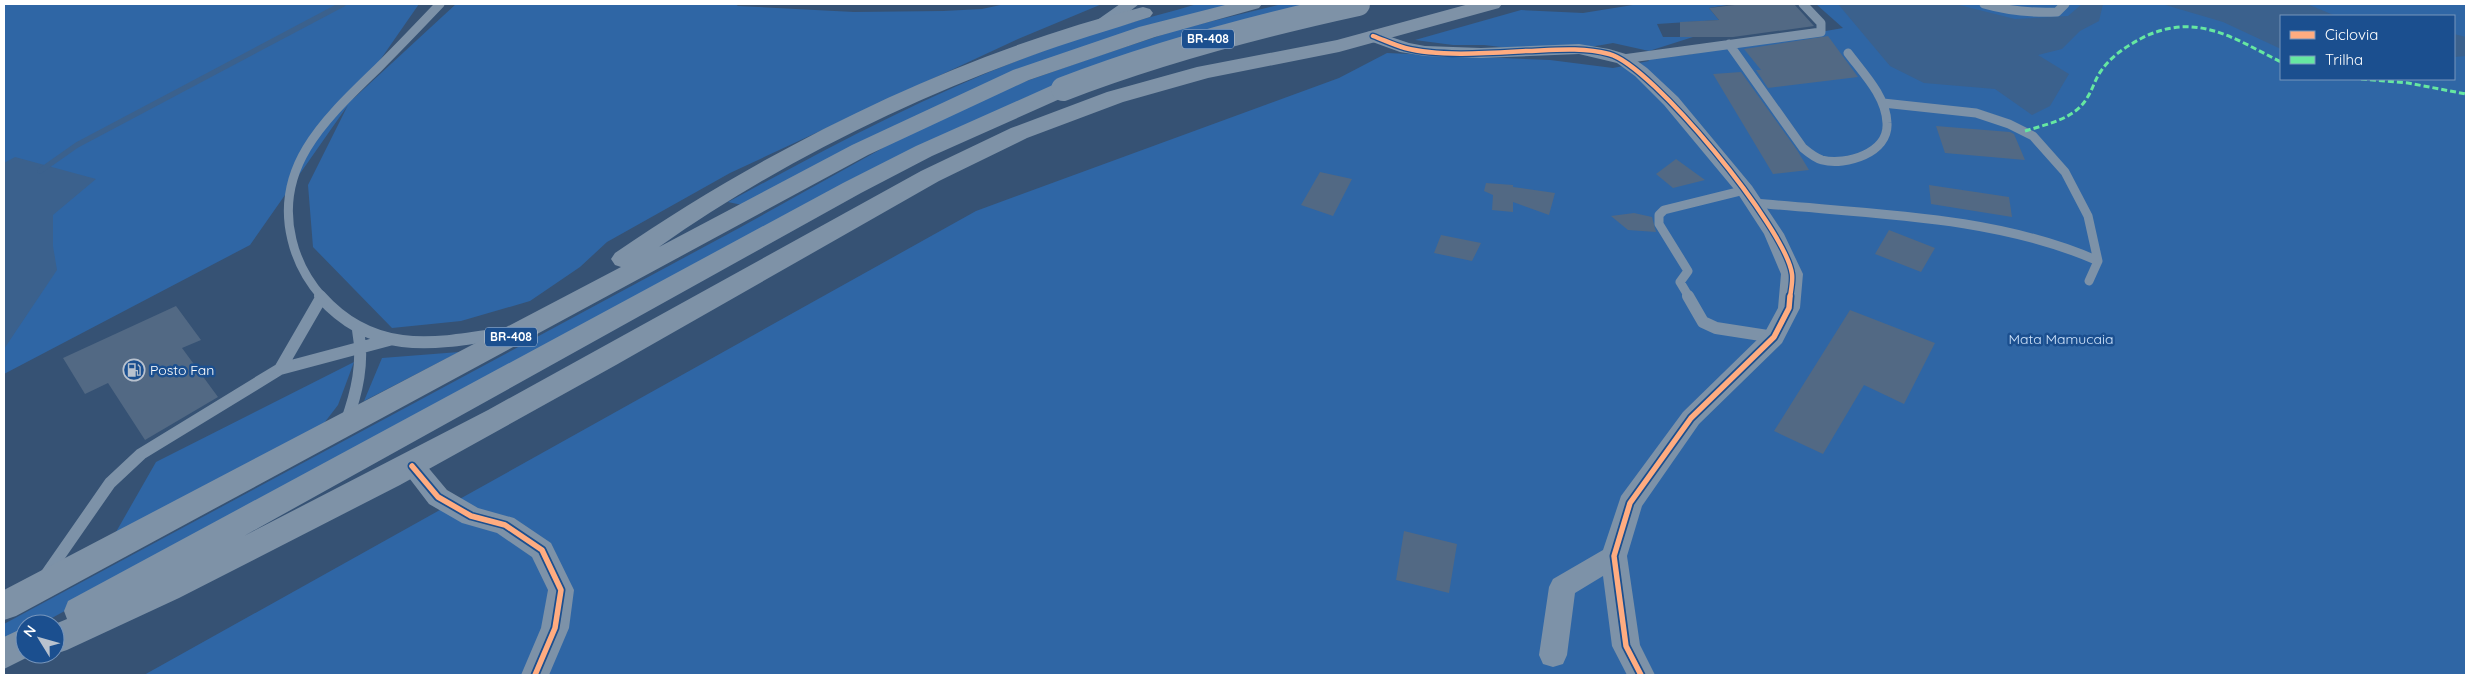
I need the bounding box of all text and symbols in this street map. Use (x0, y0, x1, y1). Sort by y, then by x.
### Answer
legend (2280, 15, 2455, 80)
text: Ciclovia (2325, 25, 2378, 44)
road number: BR-408 (1182, 30, 1234, 48)
text: Trilha (2325, 50, 2363, 69)
road number: BR-408 (485, 328, 537, 347)
park label: Mata Mamucaia (2008, 330, 2114, 348)
fuel station icon: Posto Fan (122, 358, 146, 382)
place label: Posto Fan (150, 361, 214, 379)
north arrow (15, 614, 65, 664)
text: N (19, 622, 40, 641)

